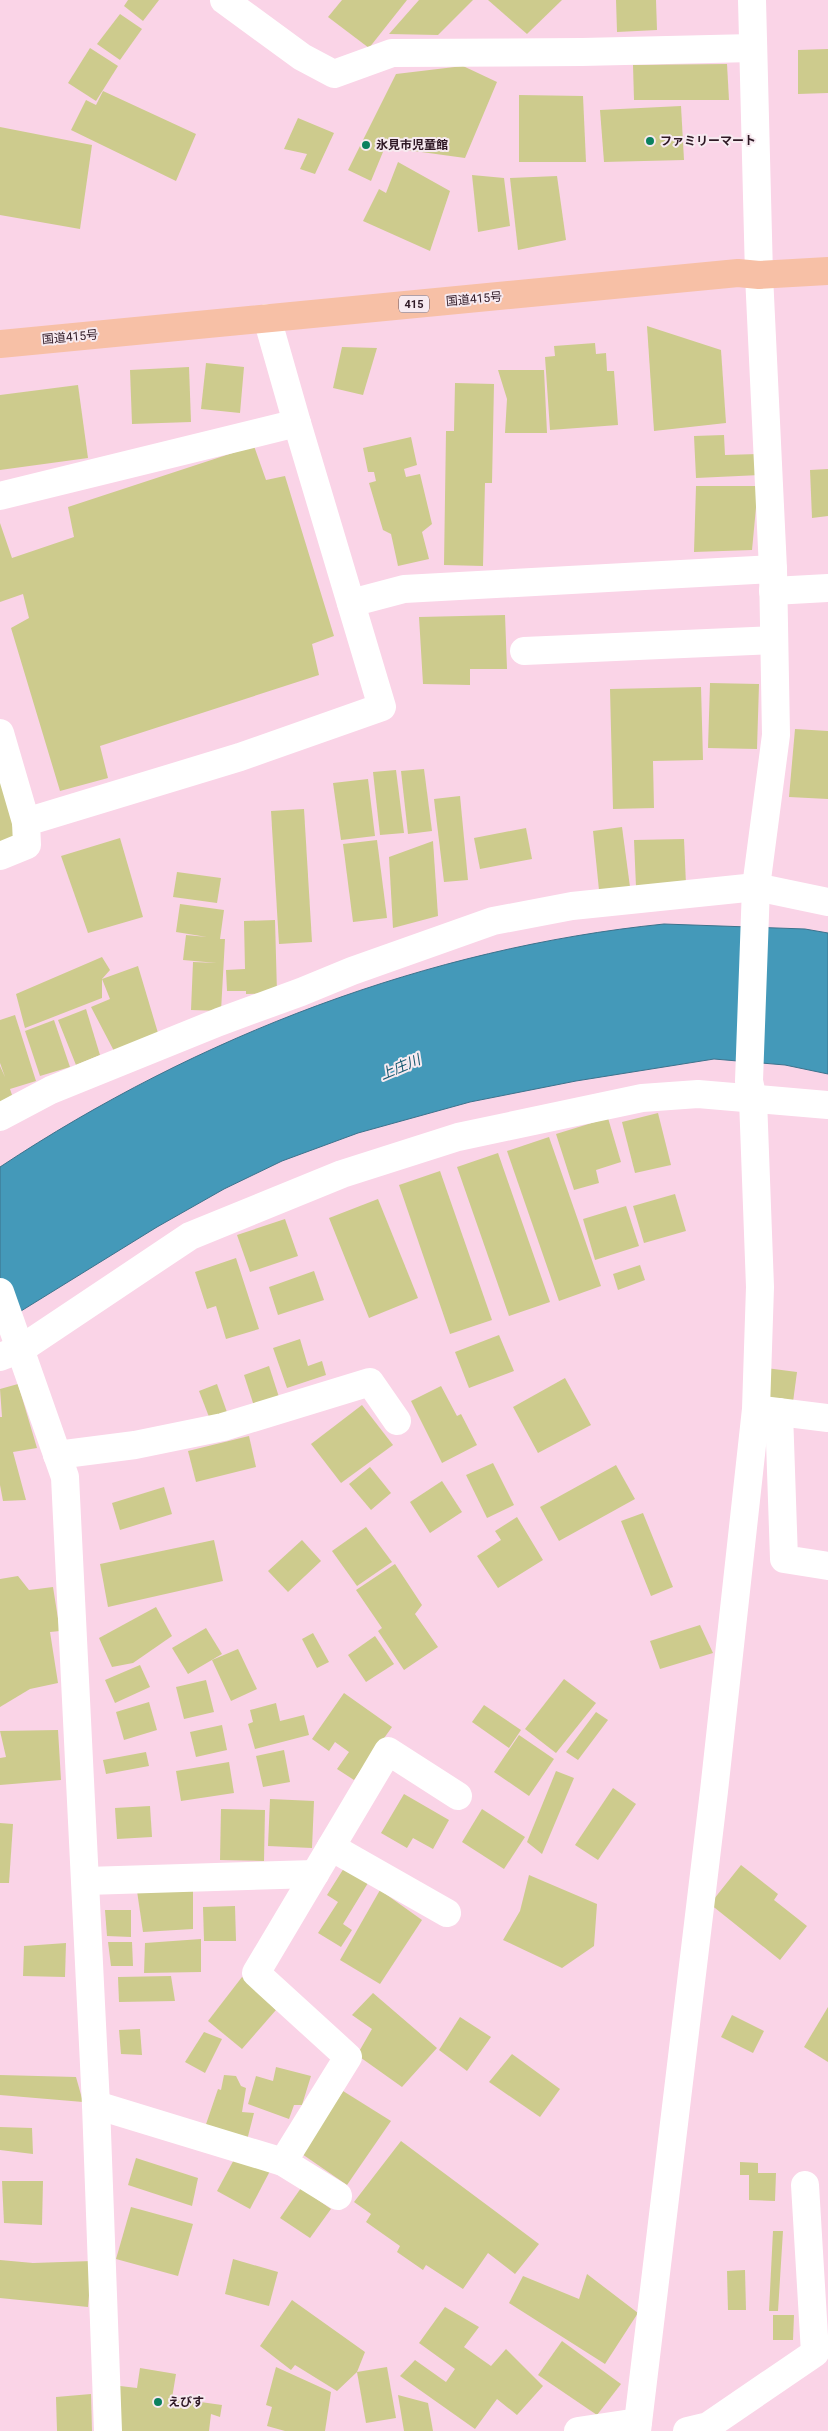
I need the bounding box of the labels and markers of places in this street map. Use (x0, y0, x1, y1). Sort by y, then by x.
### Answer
place label: ファミリーマート (660, 134, 756, 148)
marker: ファミリーマート (644, 135, 656, 147)
place label: 氷見市児童館 (376, 138, 448, 152)
marker: 氷見市児童館 (360, 139, 372, 151)
place label: えびす (168, 2395, 204, 2409)
marker: えびす (152, 2396, 164, 2408)

